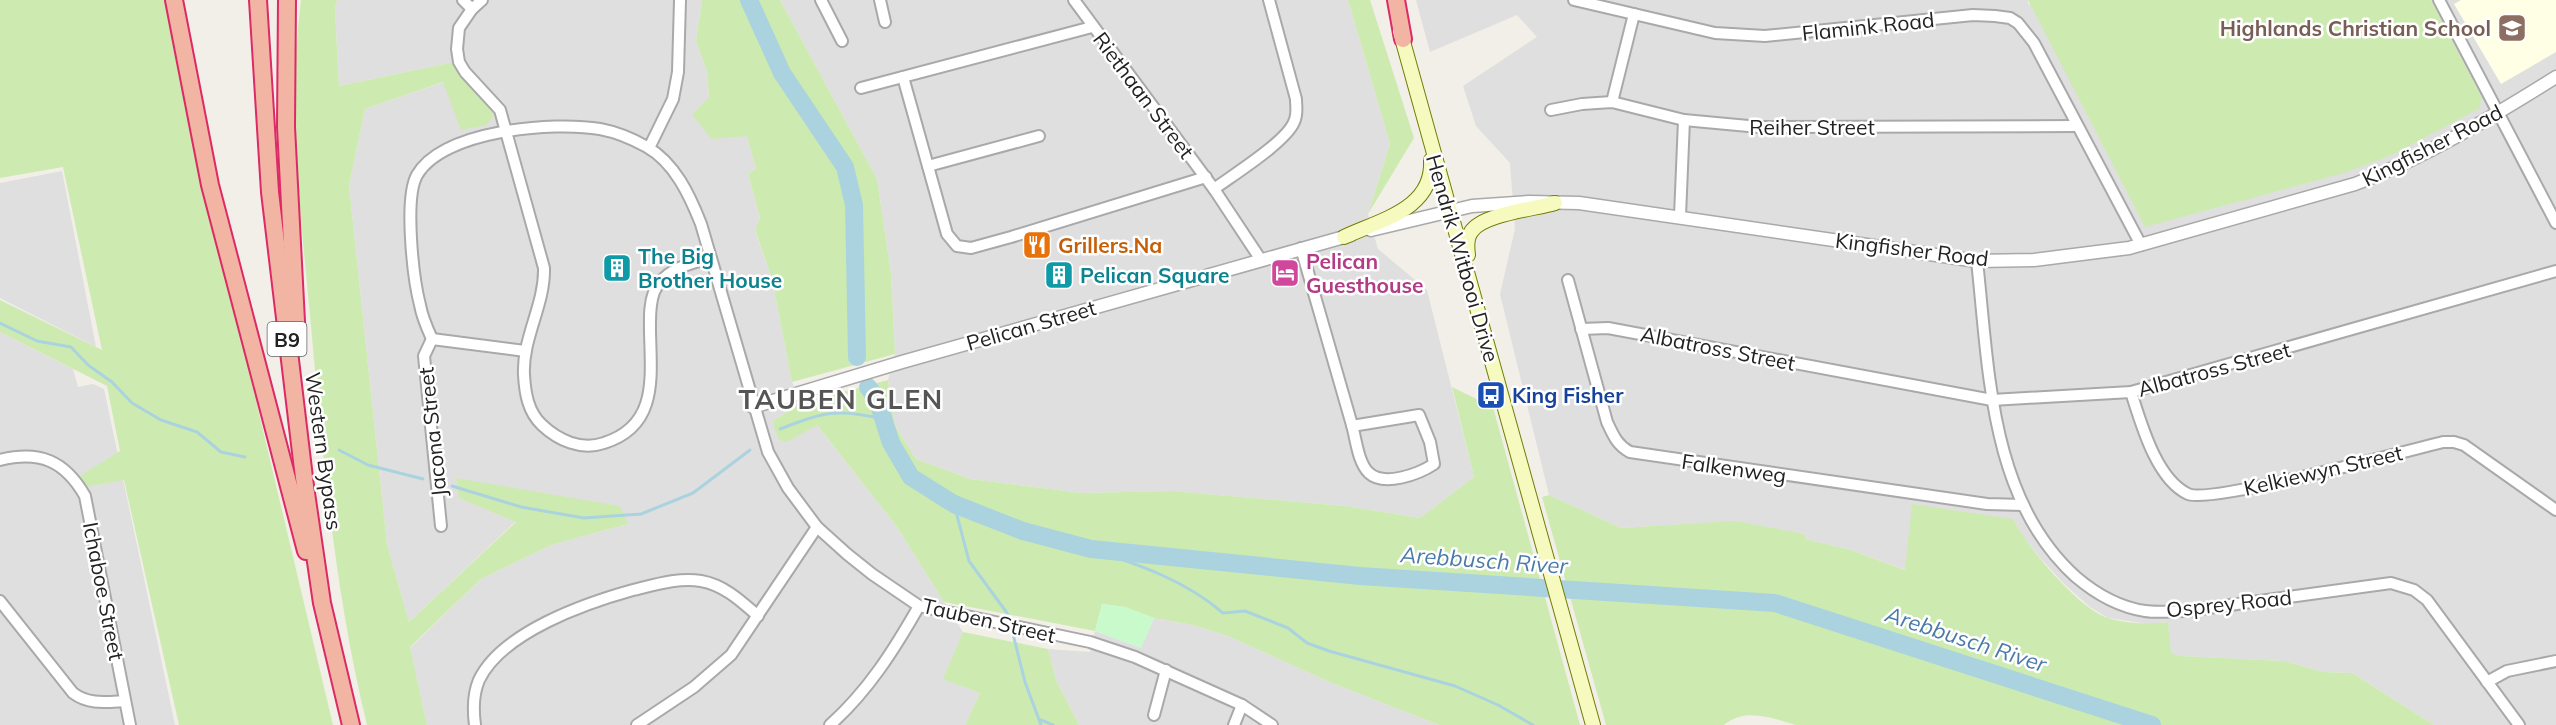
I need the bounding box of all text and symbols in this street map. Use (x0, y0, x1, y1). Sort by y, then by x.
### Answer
street label: Flamink Road (1801, 6, 1935, 46)
school or university icon: Highlands Christian School (2496, 12, 2528, 44)
place label: Highlands Christian School (2220, 15, 2491, 41)
street label: Riethaan Street (1088, 27, 1200, 163)
street label: Kingfisher Road (2357, 98, 2507, 192)
street label: Reiher Street (1749, 114, 1875, 140)
street label: Hendrik Witbooi Drive (1421, 151, 1505, 365)
street label: Kingfisher Road (1834, 227, 1990, 271)
restaurant icon: Grillers.Na (1021, 229, 1053, 261)
place label: Grillers.Na (1058, 232, 1162, 258)
place label: The Big Brother House (638, 243, 782, 293)
place label: Pelican Guesthouse (1306, 248, 1424, 298)
building icon: The Big Brother House (601, 252, 633, 284)
hotel icon: Pelican Guesthouse (1269, 257, 1301, 289)
building icon: Pelican Square (1043, 259, 1075, 291)
place label: Pelican Square (1080, 262, 1230, 288)
street label: Pelican Street (963, 294, 1099, 356)
street label: Albatross Street (1639, 320, 1797, 376)
road number: B9 (268, 322, 306, 356)
street label: Albatross Street (2135, 336, 2293, 402)
street label: Jacona Street (412, 366, 452, 498)
street label: Western Bypass (300, 370, 348, 532)
bus stop icon: King Fisher (1475, 379, 1507, 411)
district label: TAUBEN GLEN (738, 382, 944, 416)
place label: King Fisher (1512, 382, 1624, 408)
street label: Kelkiewyn Street (2241, 439, 2405, 501)
street label: Falkenweg (1680, 448, 1788, 488)
street label: Ichaboe Street (78, 520, 130, 662)
water label: Arebbusch River (1399, 540, 1570, 580)
street label: Osprey Road (2165, 583, 2293, 623)
street label: Tauben Street (920, 592, 1058, 648)
water label: Arebbusch River (1881, 600, 2051, 678)

